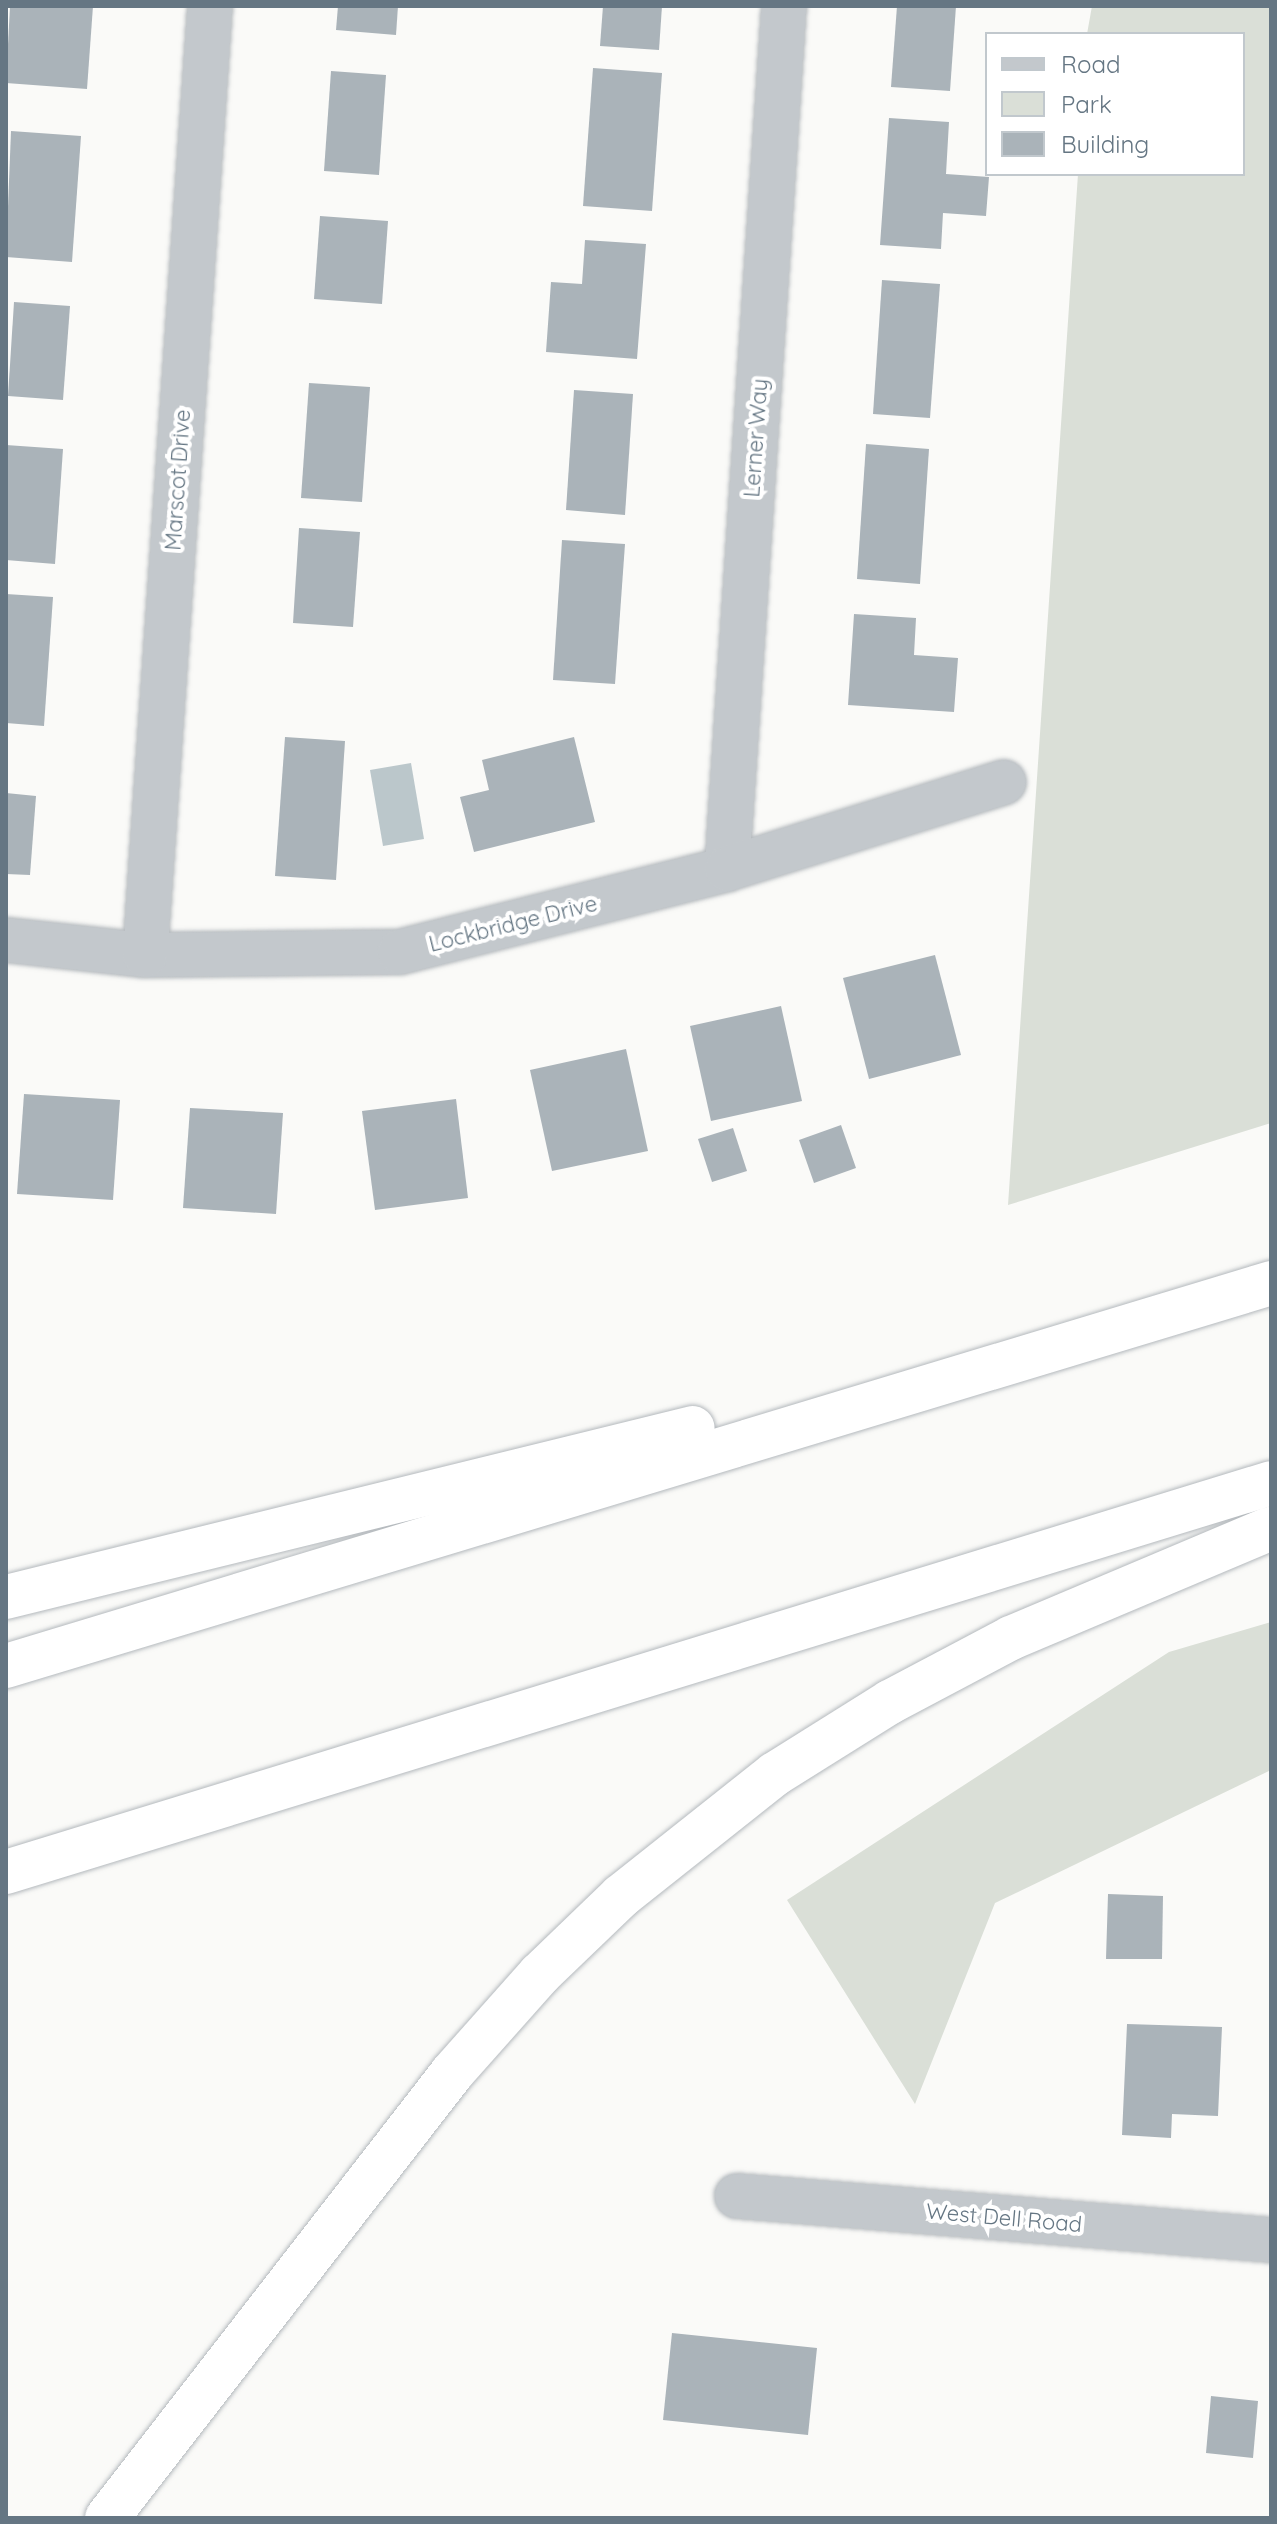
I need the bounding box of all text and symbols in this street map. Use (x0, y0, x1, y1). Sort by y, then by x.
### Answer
legend (985, 32, 1245, 176)
text: Road (1061, 49, 1121, 79)
text: Park (1061, 89, 1112, 119)
text: Building (1061, 129, 1149, 159)
street label: Lerner Way (739, 378, 773, 498)
street label: Marscot Drive (160, 409, 196, 551)
street label: Lockbridge Drive (426, 890, 600, 958)
street label: West Dell Road (925, 2198, 1083, 2238)

